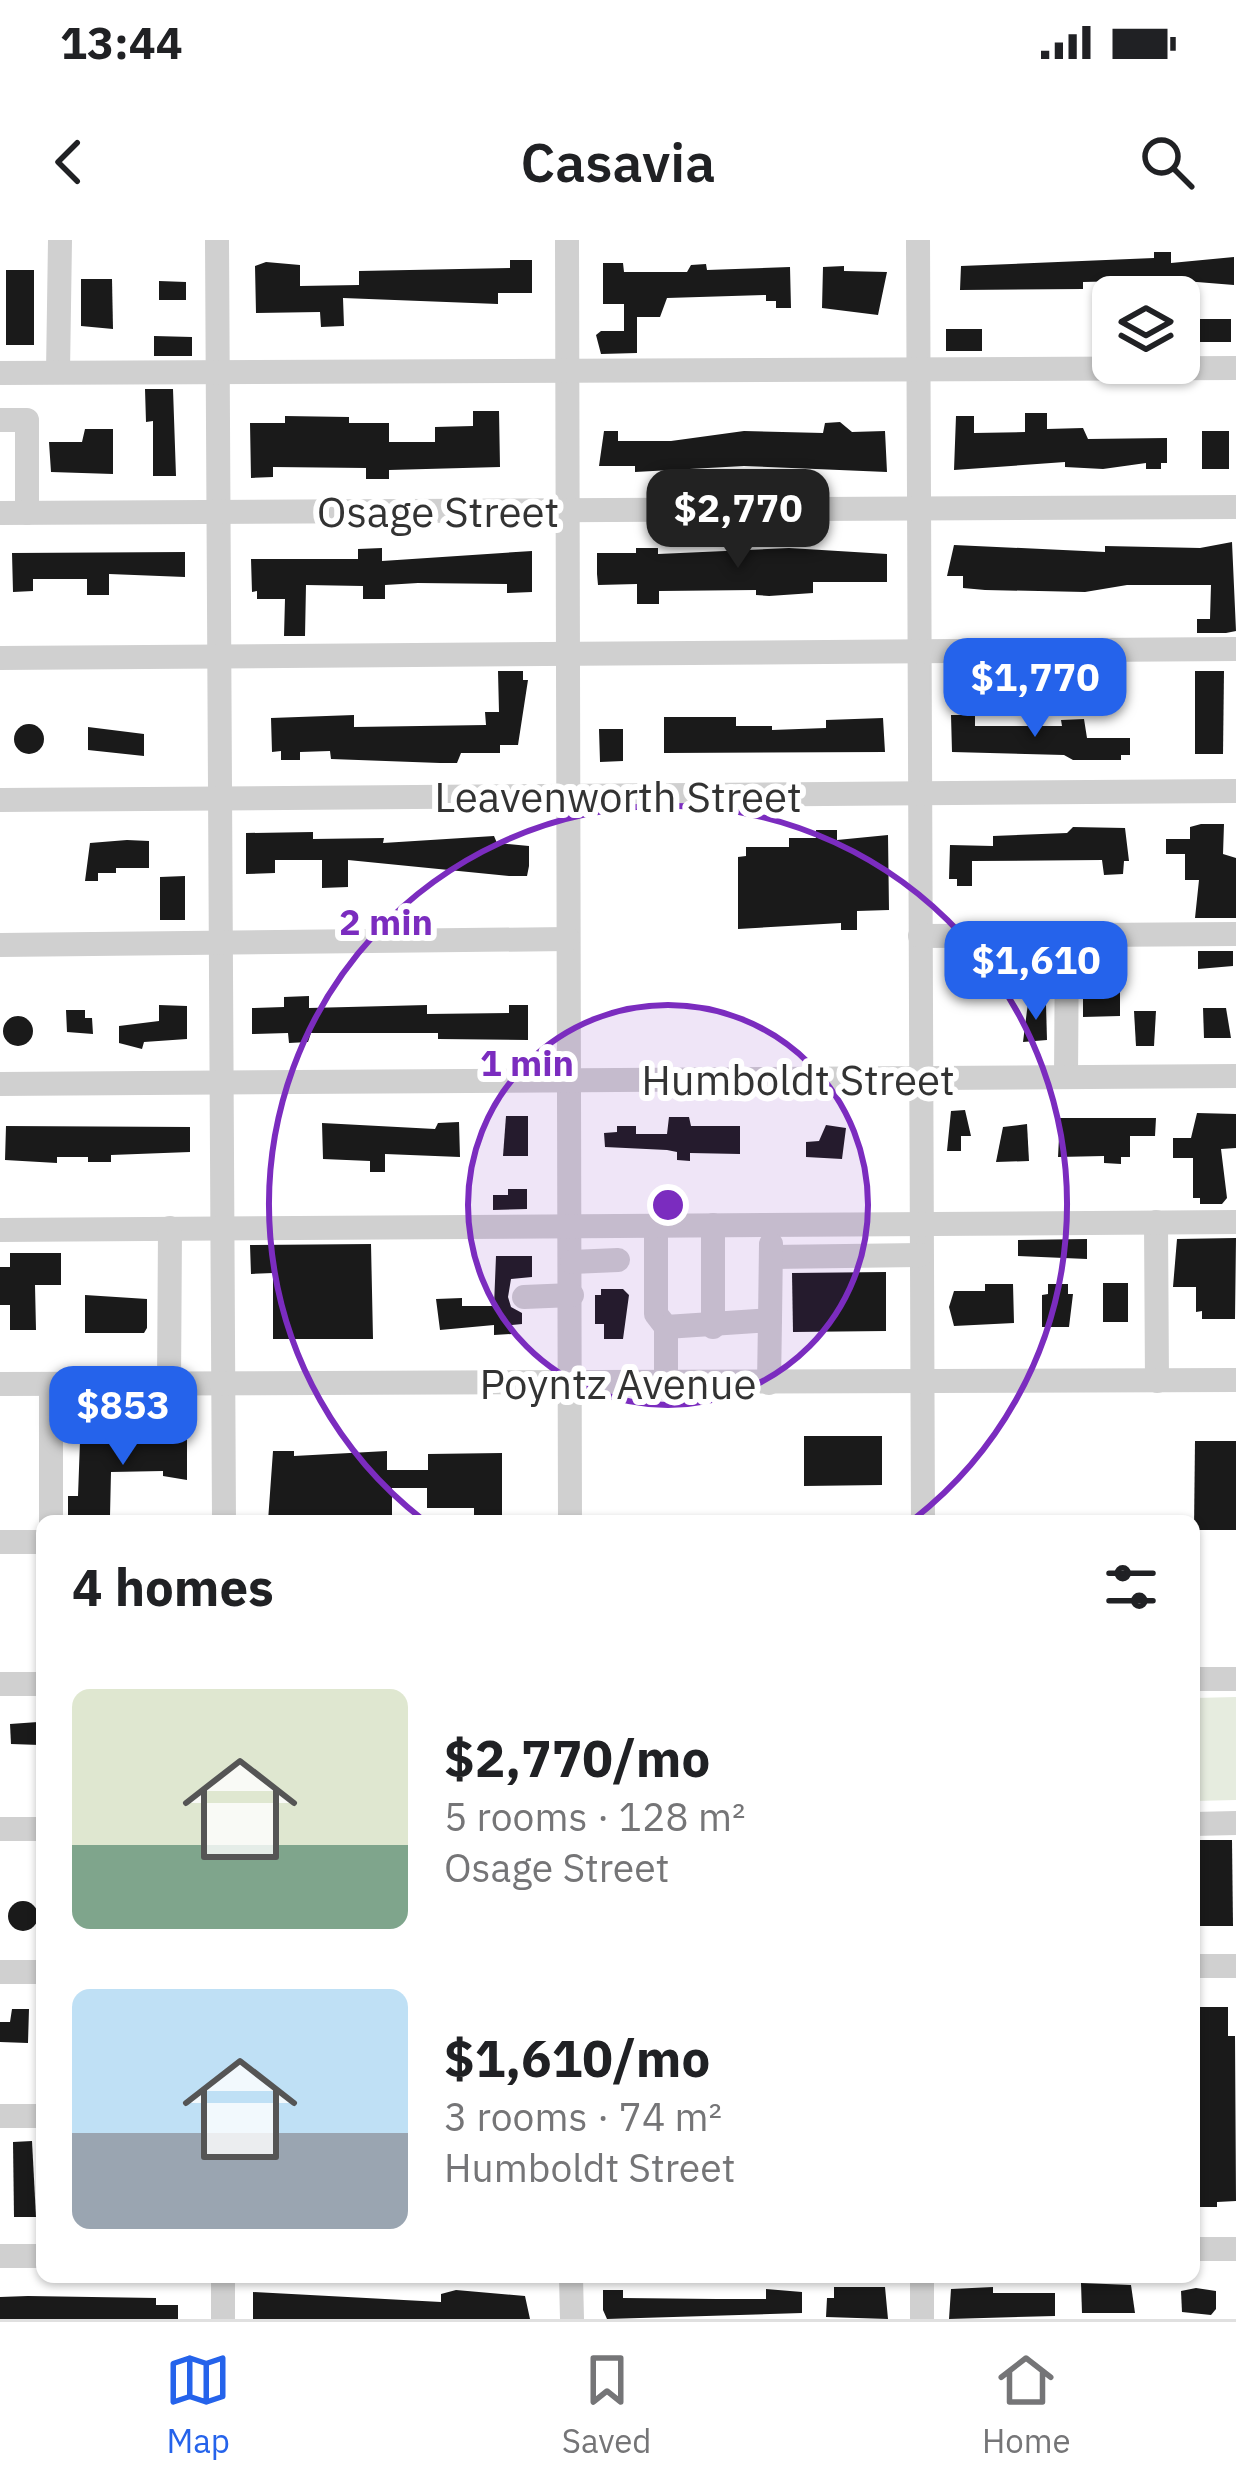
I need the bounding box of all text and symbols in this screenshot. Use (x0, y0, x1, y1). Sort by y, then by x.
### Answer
text: 13:44 (60, 13, 183, 71)
text: Casavia (521, 127, 715, 197)
icon: back (36, 129, 102, 195)
icon: search (1134, 129, 1200, 195)
map controls (1092, 276, 1200, 384)
button: layers (1092, 276, 1200, 384)
pin: $2,770 (640, 469, 836, 571)
text: $2,770 (673, 482, 803, 533)
street label: Osage Street (317, 484, 559, 539)
pin: $1,770 (937, 638, 1133, 740)
text: $1,770 (970, 651, 1100, 702)
street label: Leavenworth Street (434, 769, 802, 824)
text: 2 min (339, 898, 433, 945)
pin: $1,610 (938, 921, 1134, 1023)
text: $1,610 (971, 934, 1101, 985)
text: 1 min (480, 1039, 574, 1086)
street label: Humboldt Street (641, 1052, 955, 1107)
centre of rings (647, 1184, 689, 1226)
street label: Poyntz Avenue (479, 1356, 757, 1411)
pin: $853 (52, 1366, 194, 1468)
text: $853 (76, 1379, 170, 1430)
text: 4 homes (72, 1554, 274, 1620)
icon: filters (1098, 1554, 1164, 1620)
text: $2,770/mo (444, 1725, 710, 1791)
icon: home (168, 1737, 312, 1881)
text: 5 rooms · 128 m² (444, 1791, 746, 1842)
text: Osage Street (444, 1842, 669, 1893)
text: $1,610/mo (444, 2025, 710, 2091)
icon: home (168, 2037, 312, 2181)
text: 3 rooms · 74 m² (444, 2091, 722, 2142)
text: Humboldt Street (444, 2142, 735, 2193)
tab: Map (165, 2347, 231, 2462)
tab: Saved (562, 2347, 651, 2462)
tab: Home (982, 2347, 1071, 2462)

